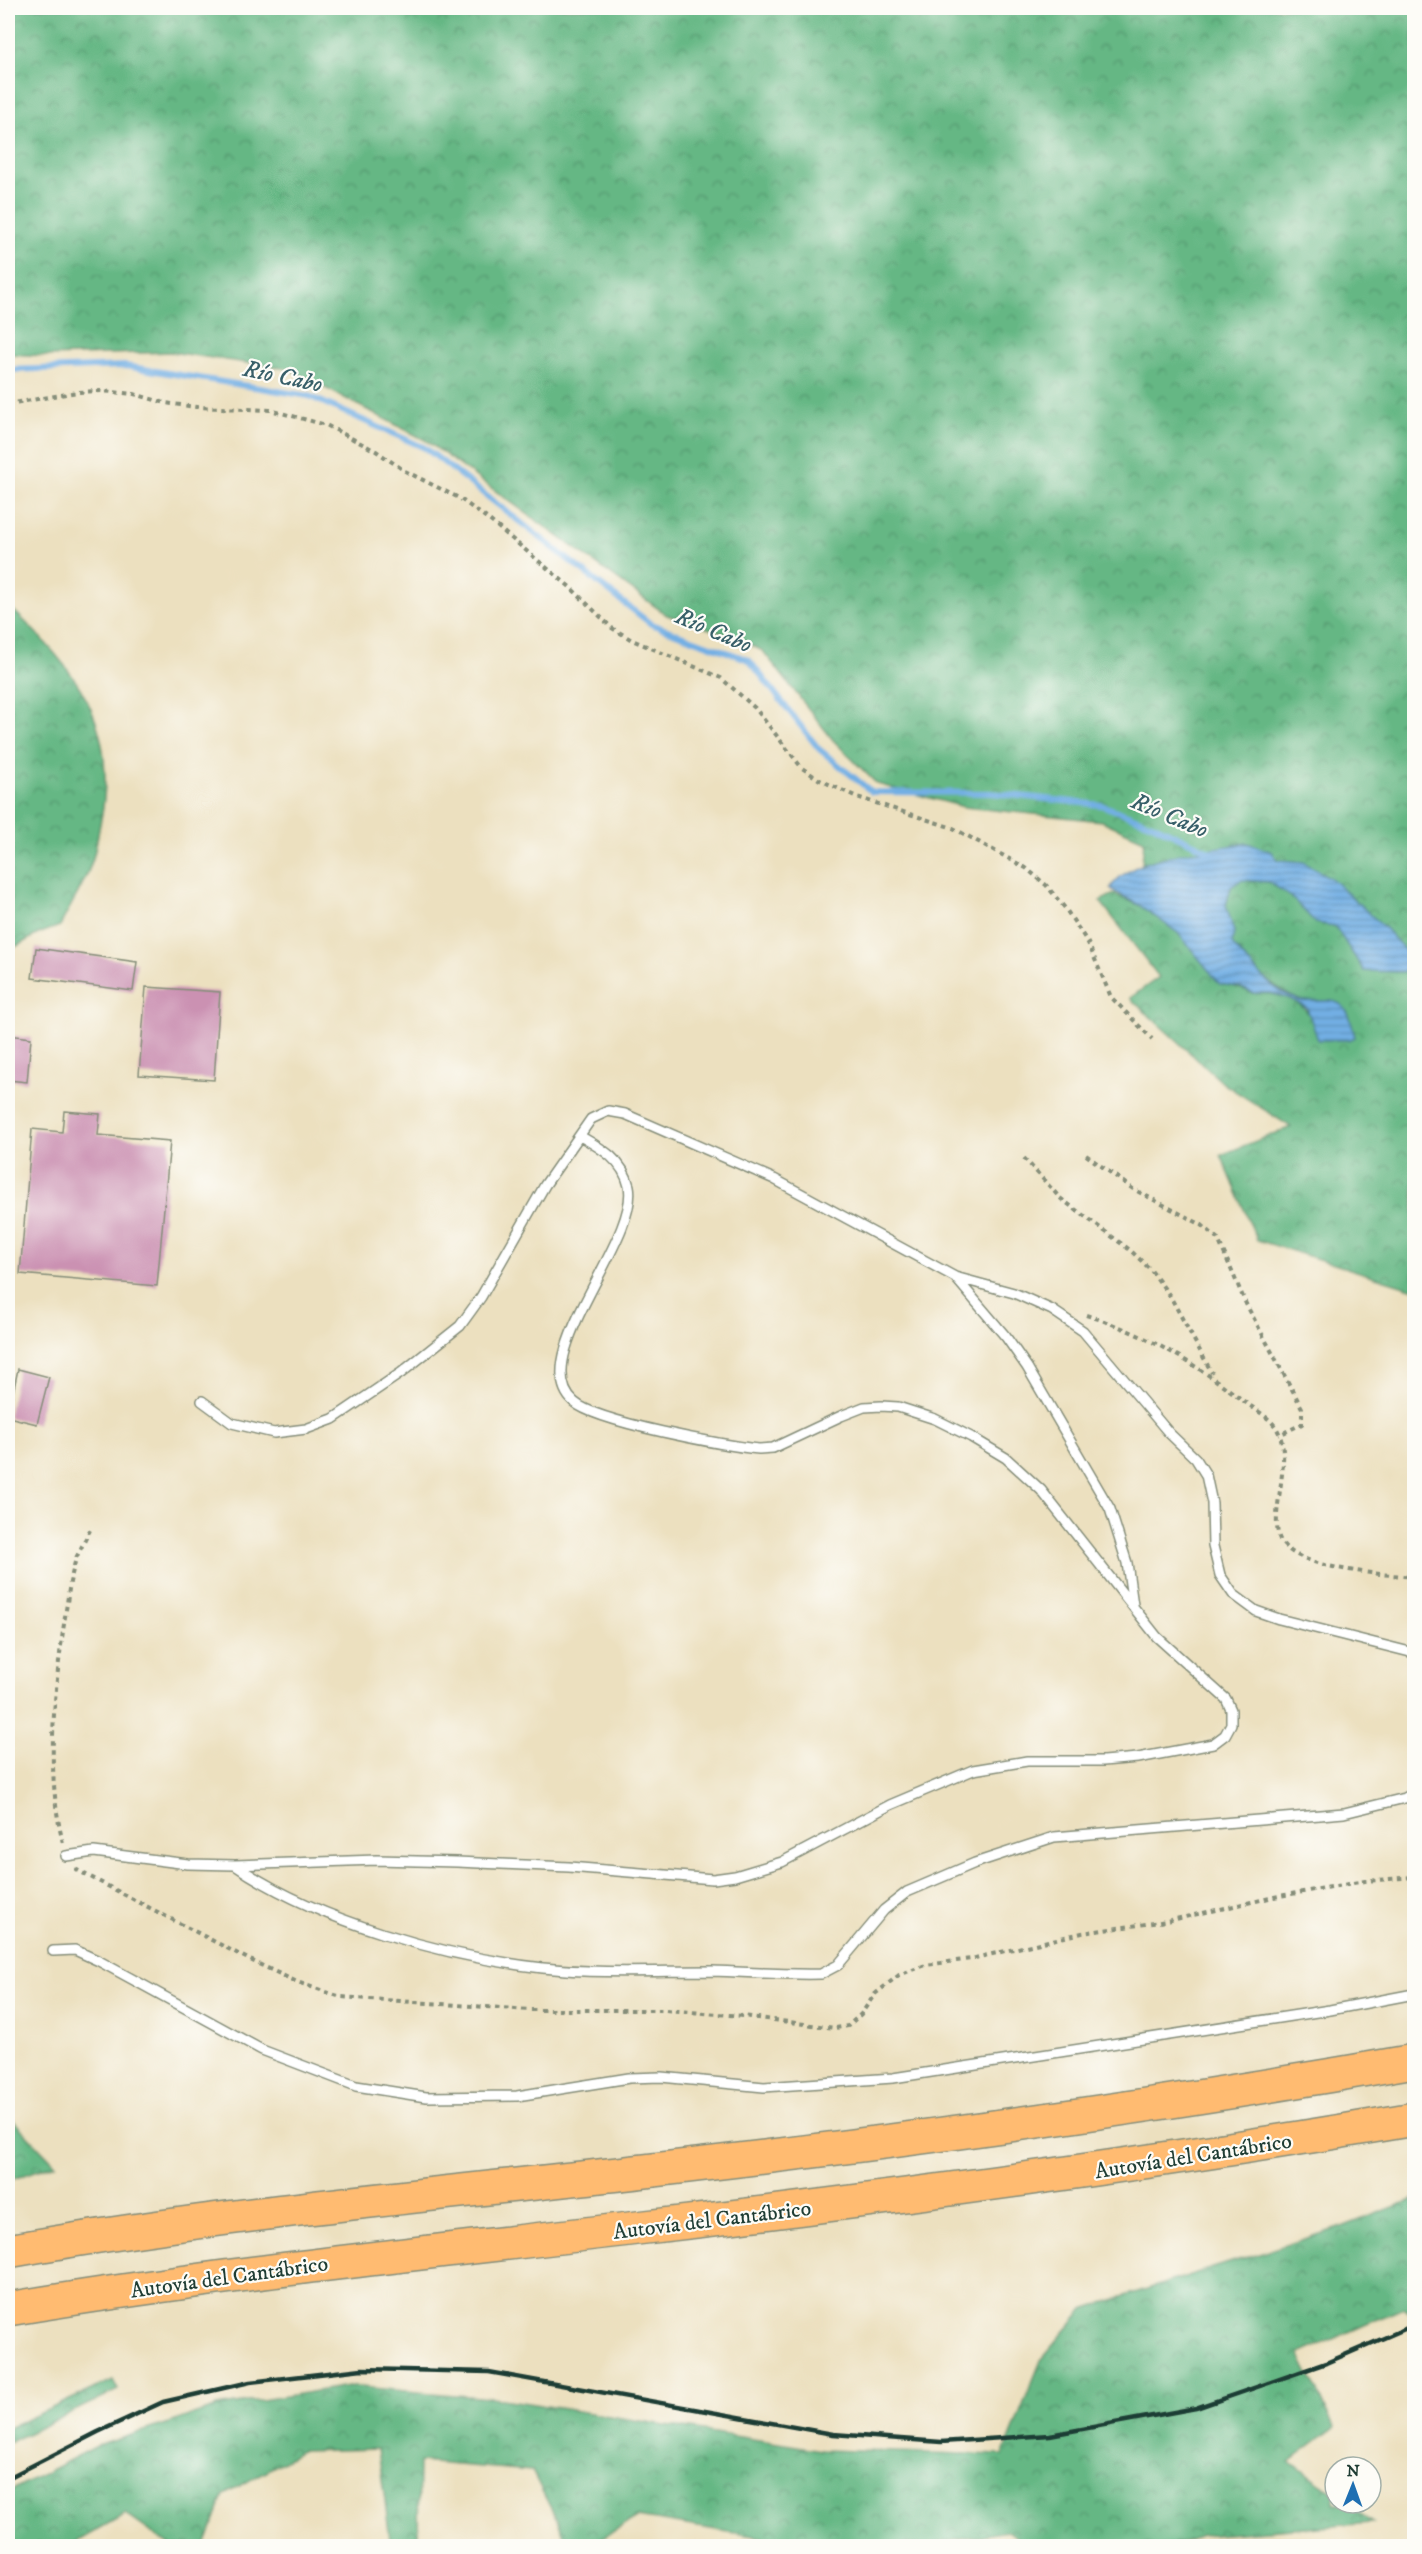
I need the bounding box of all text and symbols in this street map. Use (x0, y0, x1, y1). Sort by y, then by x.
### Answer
water label: Río Cabo (239, 354, 325, 400)
water label: Río Cabo (670, 601, 757, 660)
water label: Río Cabo (1126, 786, 1213, 845)
street label: Autovía del Cantábrico (1093, 2128, 1294, 2185)
street label: Autovía del Cantábrico (612, 2195, 813, 2246)
street label: Autovía del Cantábrico (129, 2250, 330, 2305)
north arrow (1323, 2455, 1383, 2515)
text: N (1347, 2461, 1360, 2481)

